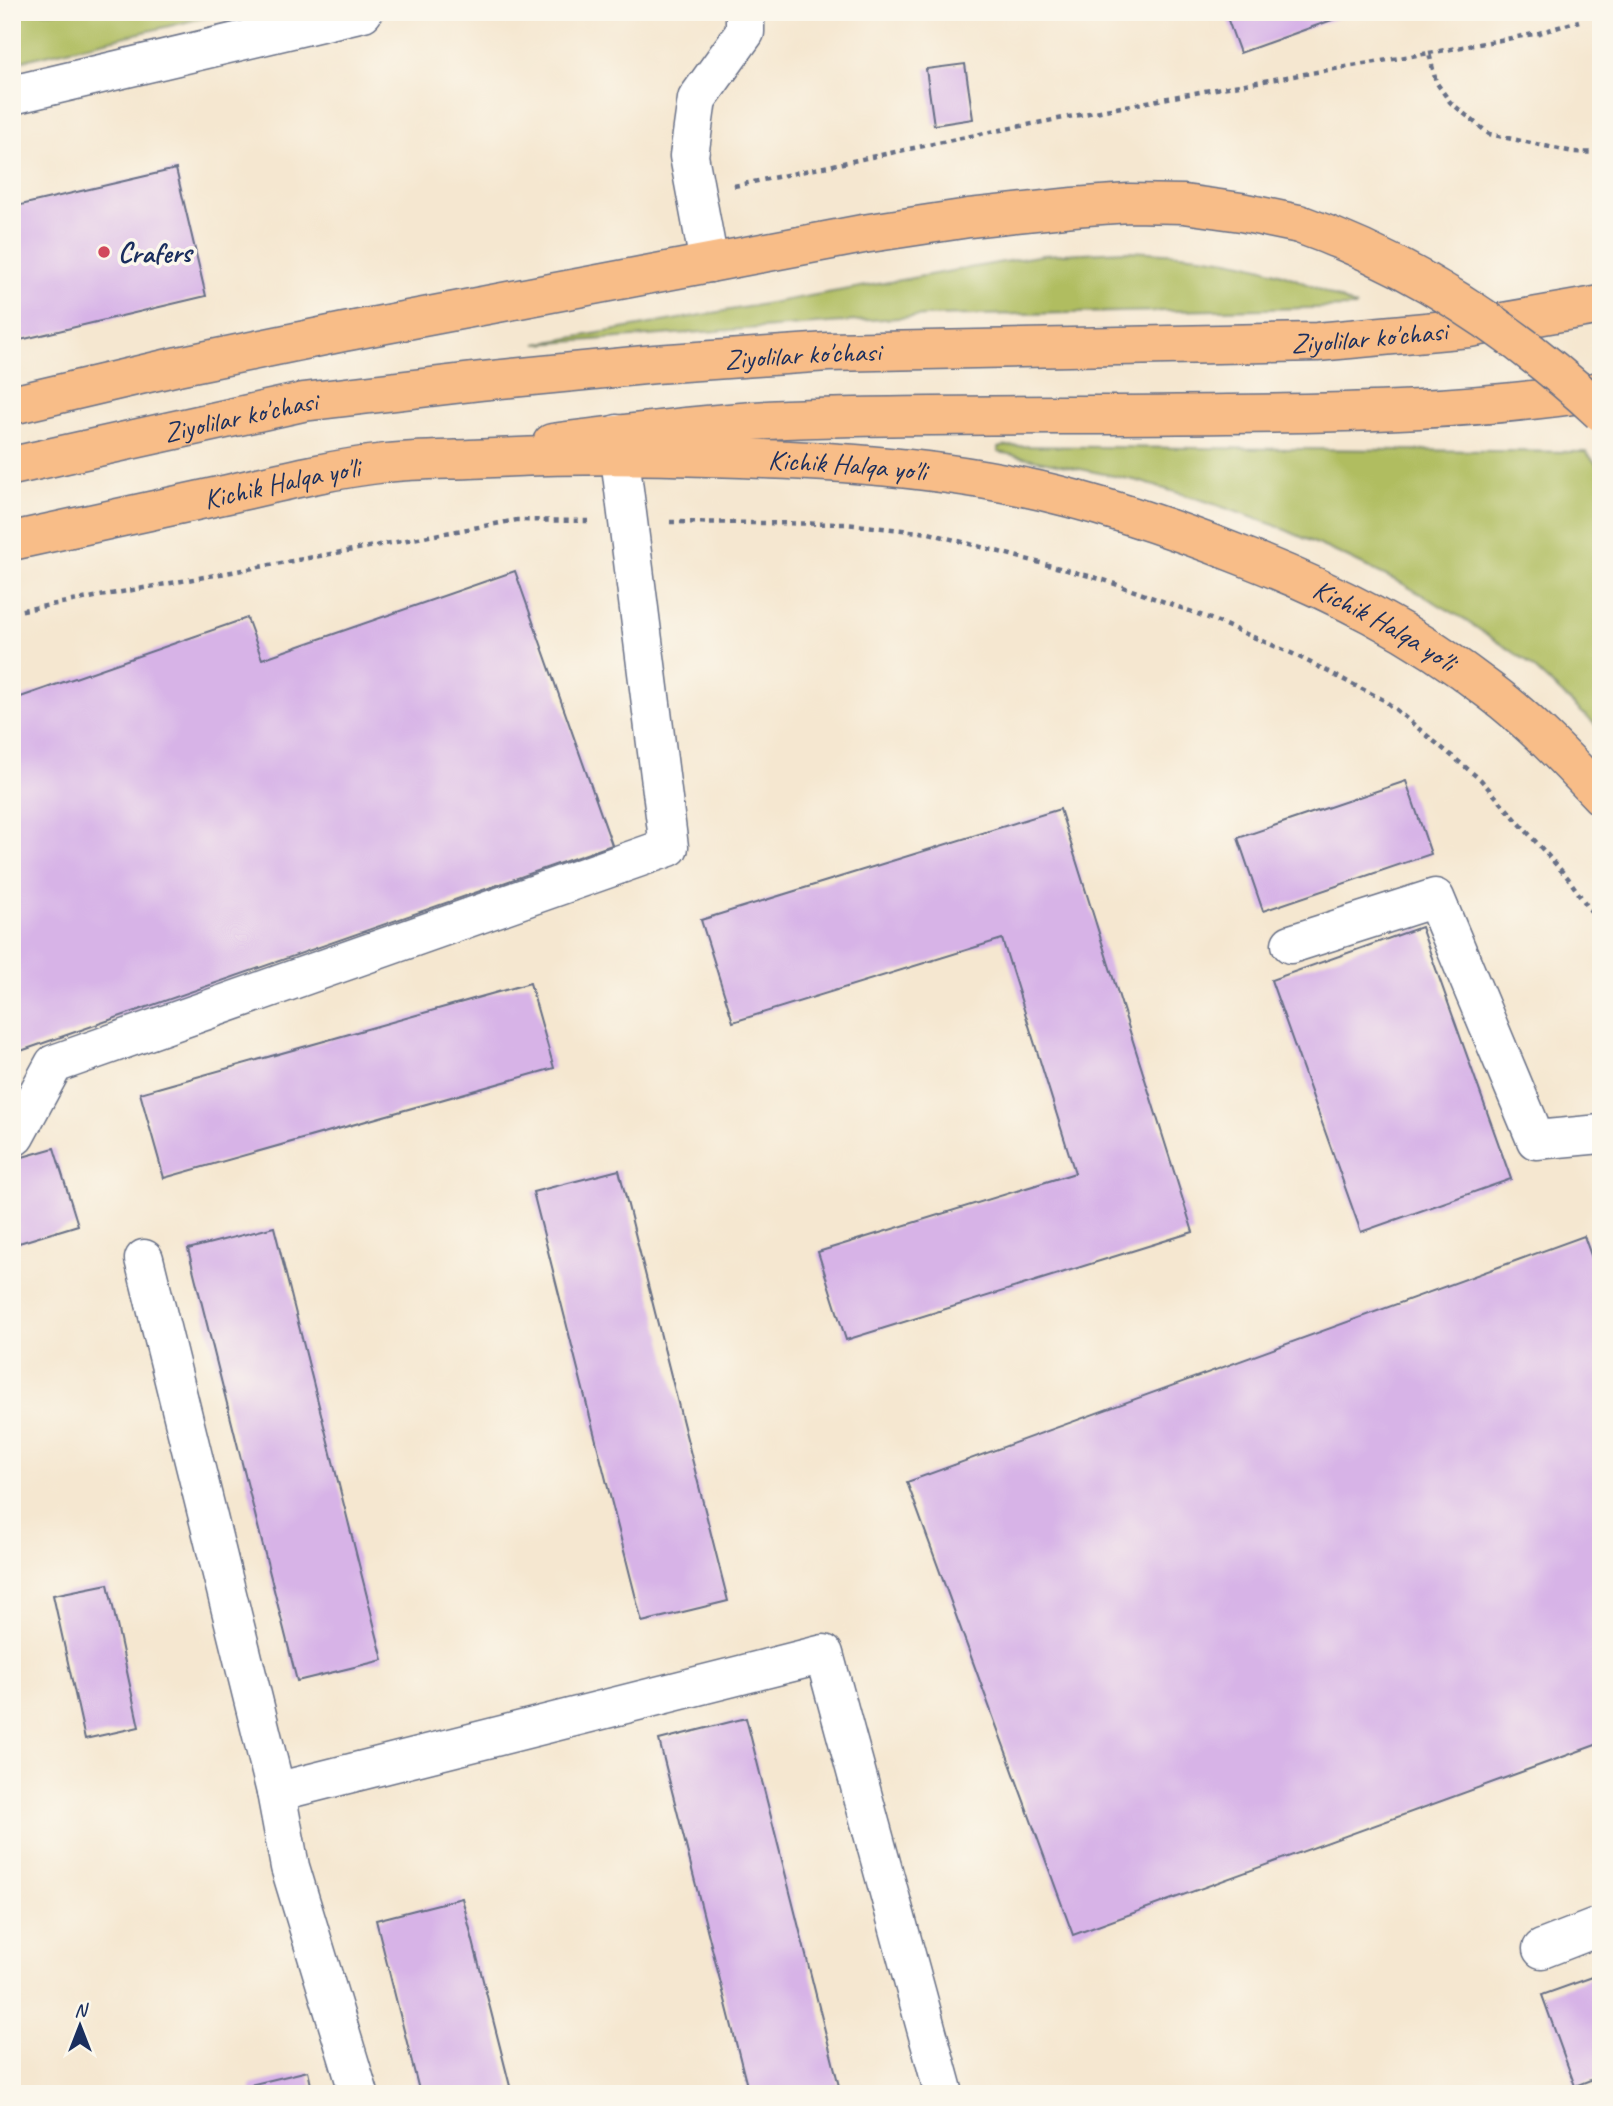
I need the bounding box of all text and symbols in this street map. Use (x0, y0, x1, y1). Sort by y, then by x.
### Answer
place label: Crafers (118, 235, 195, 270)
marker: Crafers (96, 244, 112, 260)
street label: Ziyolilar ko'chasi (1291, 312, 1452, 360)
street label: Ziyolilar ko'chasi (723, 333, 885, 377)
street label: Ziyolilar ko'chasi (160, 383, 323, 450)
street label: Kichik Halqa yo'li (768, 442, 932, 489)
street label: Kichik Halqa yo'li (200, 449, 366, 516)
street label: Kichik Halqa yo'li (1308, 571, 1466, 681)
north arrow (46, 1990, 116, 2060)
text: N (74, 1998, 89, 2022)

